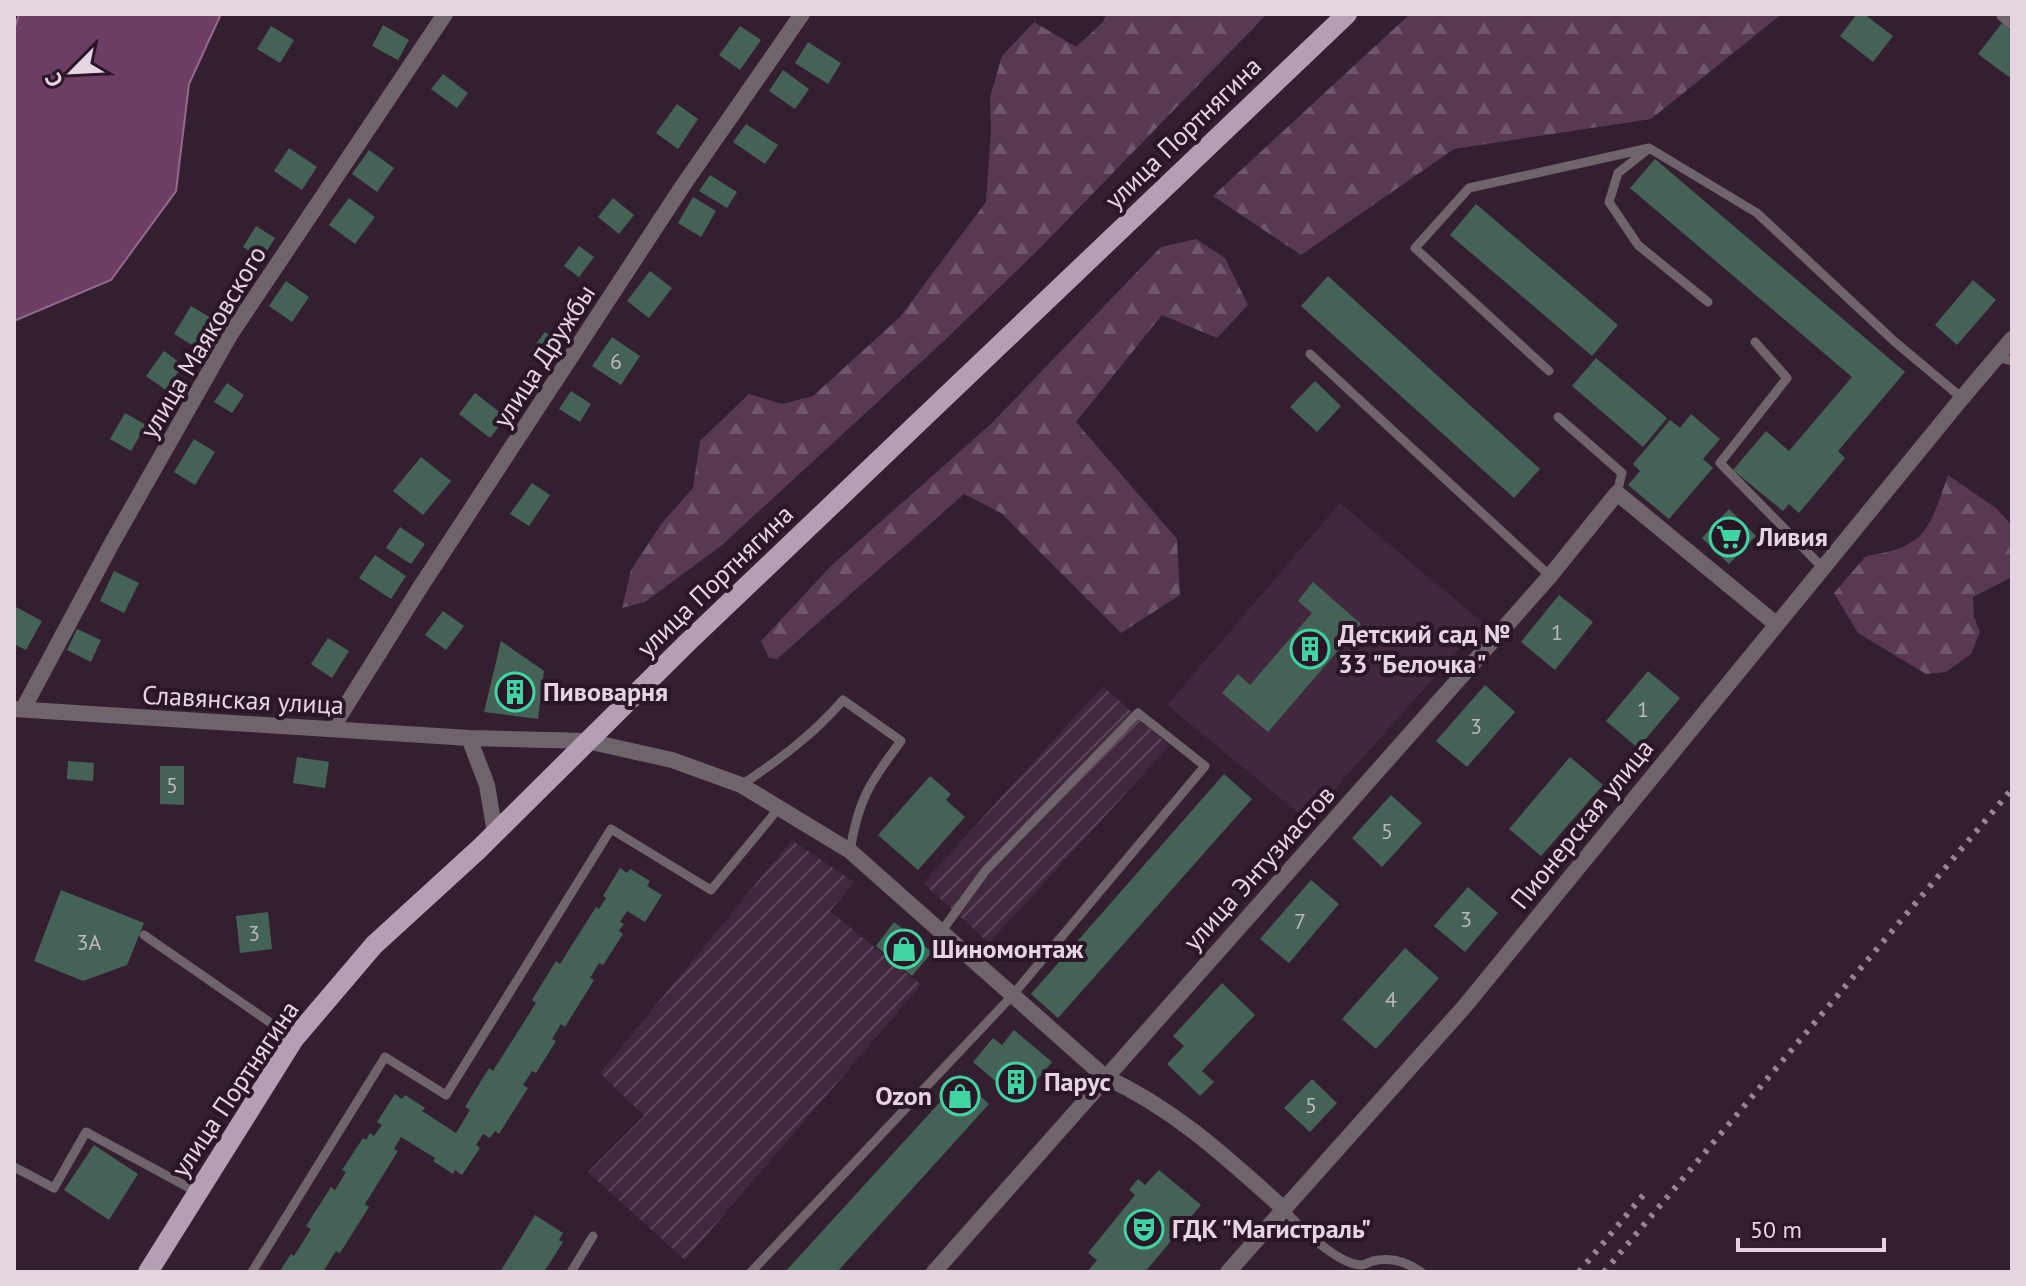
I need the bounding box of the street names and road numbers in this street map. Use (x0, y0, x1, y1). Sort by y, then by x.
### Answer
street label: улица Портнягина (1097, 49, 1268, 216)
street label: улица Маяковского (132, 239, 273, 444)
street label: улица Дружбы (485, 278, 602, 433)
street label: улица Портнягина (629, 497, 800, 664)
street label: Славянская улица (141, 678, 345, 721)
street label: Пионерская улица (1503, 732, 1660, 915)
street label: улица Энтузиастов (1176, 778, 1342, 957)
street label: улица Портнягина (164, 994, 306, 1183)

